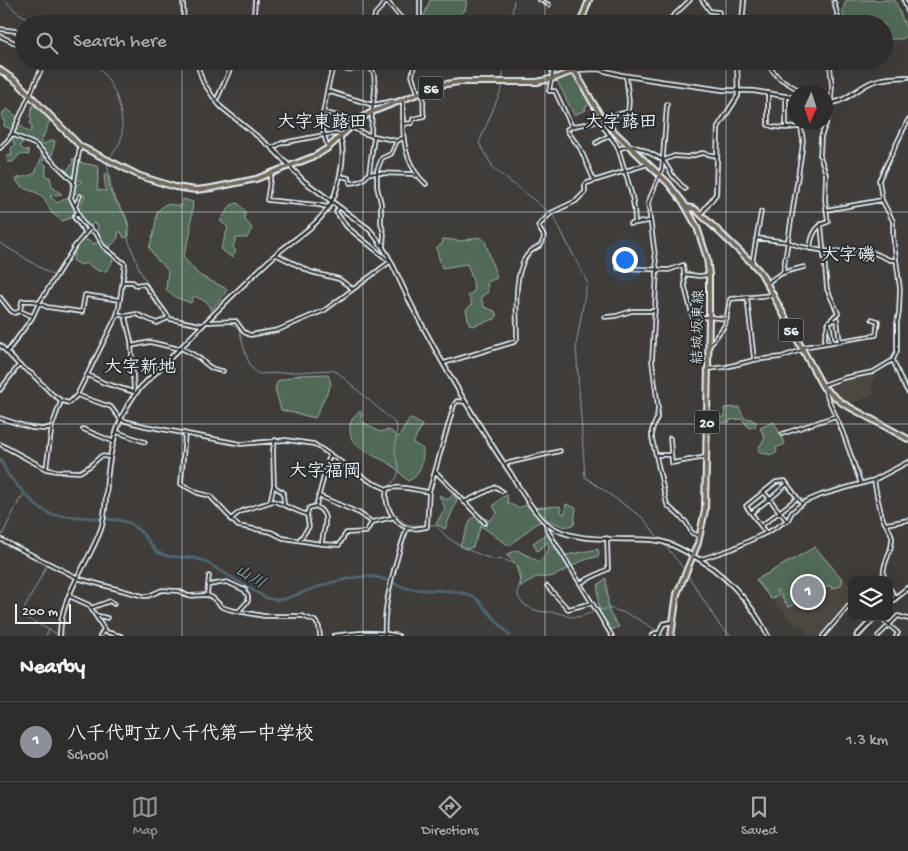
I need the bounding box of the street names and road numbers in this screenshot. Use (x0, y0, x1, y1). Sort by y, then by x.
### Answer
road number: 56 (418, 76, 444, 100)
street label: 結城坂東線 (688, 289, 709, 365)
road number: 56 (778, 318, 804, 342)
road number: 20 (694, 411, 720, 434)

